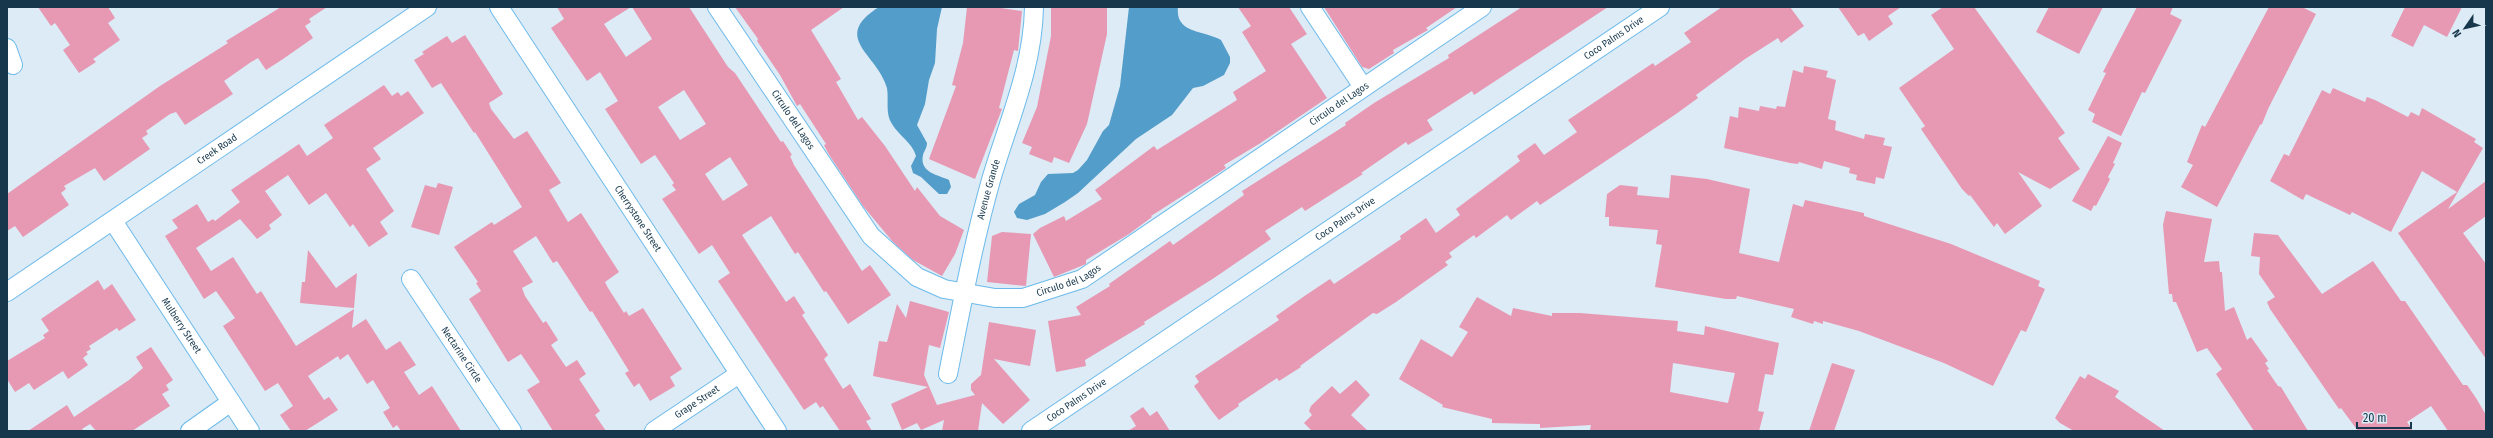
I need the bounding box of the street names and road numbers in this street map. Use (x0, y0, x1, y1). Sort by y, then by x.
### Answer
street label: Coco Palms Drive (1582, 14, 1646, 62)
street label: Circulo del Lagos (1307, 80, 1371, 128)
street label: Circulo del Lagos (769, 88, 817, 152)
street label: Creek Road (195, 132, 240, 167)
street label: Avenue Grande (975, 158, 1003, 221)
street label: Cherrystone Street (612, 183, 664, 254)
street label: Coco Palms Drive (1313, 195, 1378, 244)
street label: Circulo del Lagos (1035, 262, 1103, 299)
street label: Mulberry Street (159, 296, 204, 356)
street label: Nectarine Circle (438, 325, 484, 385)
street label: Coco Palms Drive (1044, 376, 1109, 425)
street label: Grape Street (673, 382, 722, 421)

